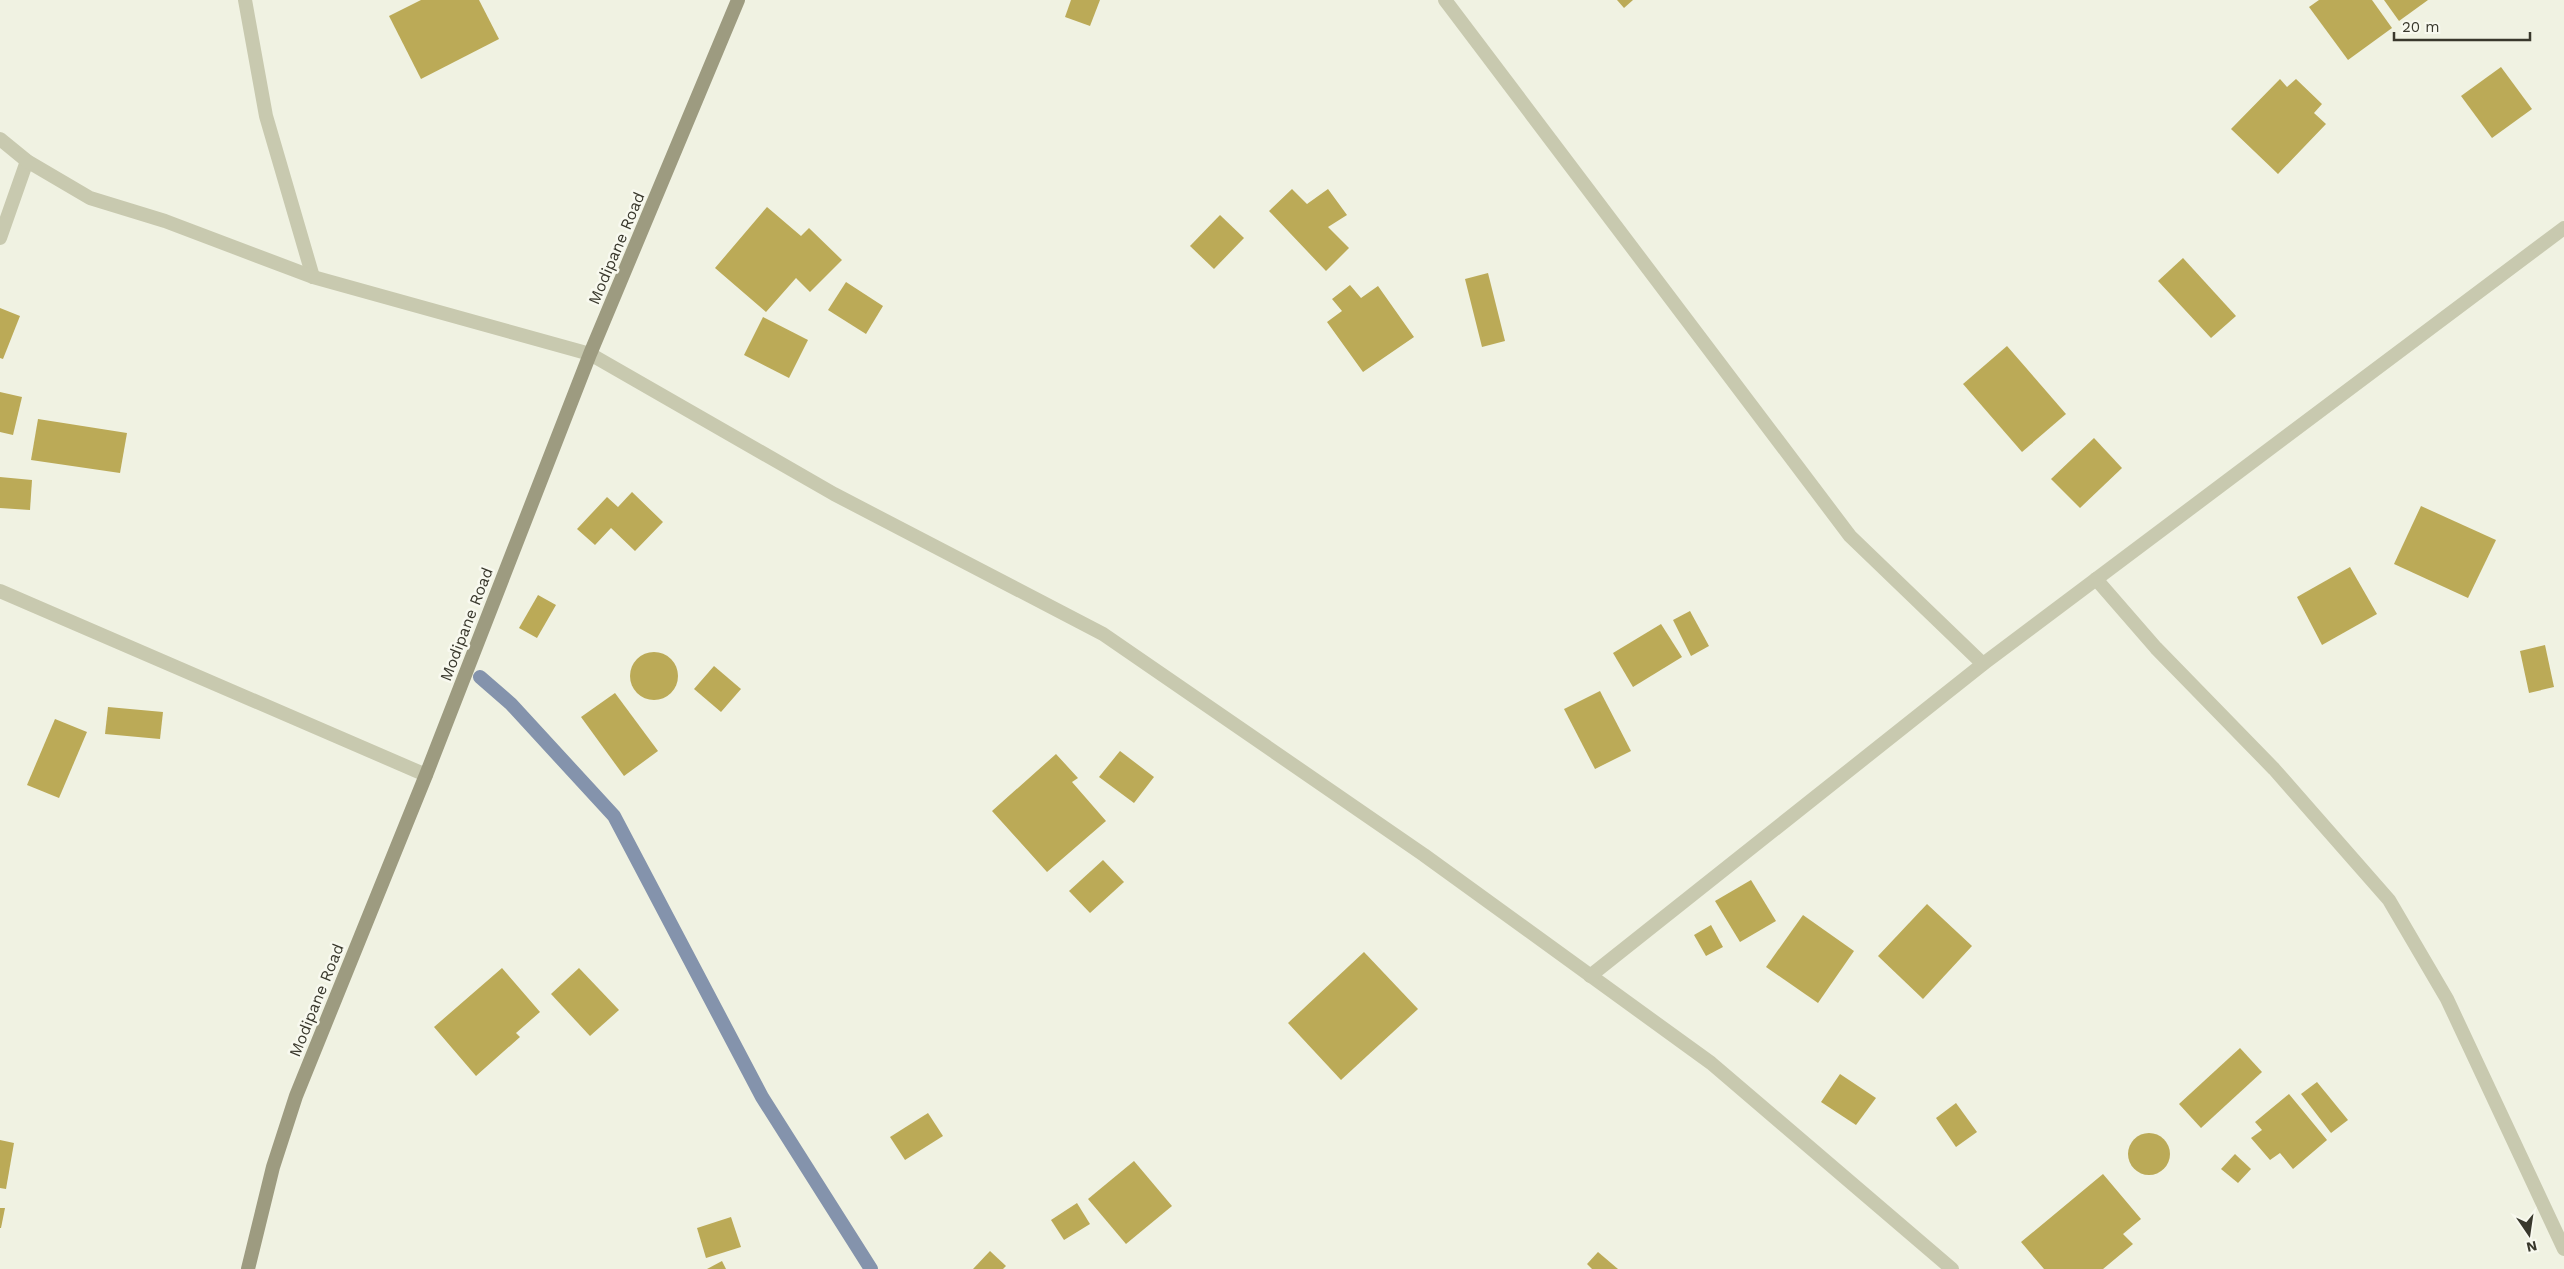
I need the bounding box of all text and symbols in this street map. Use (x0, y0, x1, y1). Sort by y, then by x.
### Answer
scale bar (2394, 10, 2530, 42)
text: 20 m (2402, 18, 2440, 36)
street label: Modipane Road (584, 189, 649, 307)
street label: Modipane Road (436, 565, 497, 684)
street label: Modipane Road (285, 941, 348, 1059)
north arrow (2504, 1209, 2554, 1259)
text: N (2525, 1238, 2539, 1256)

